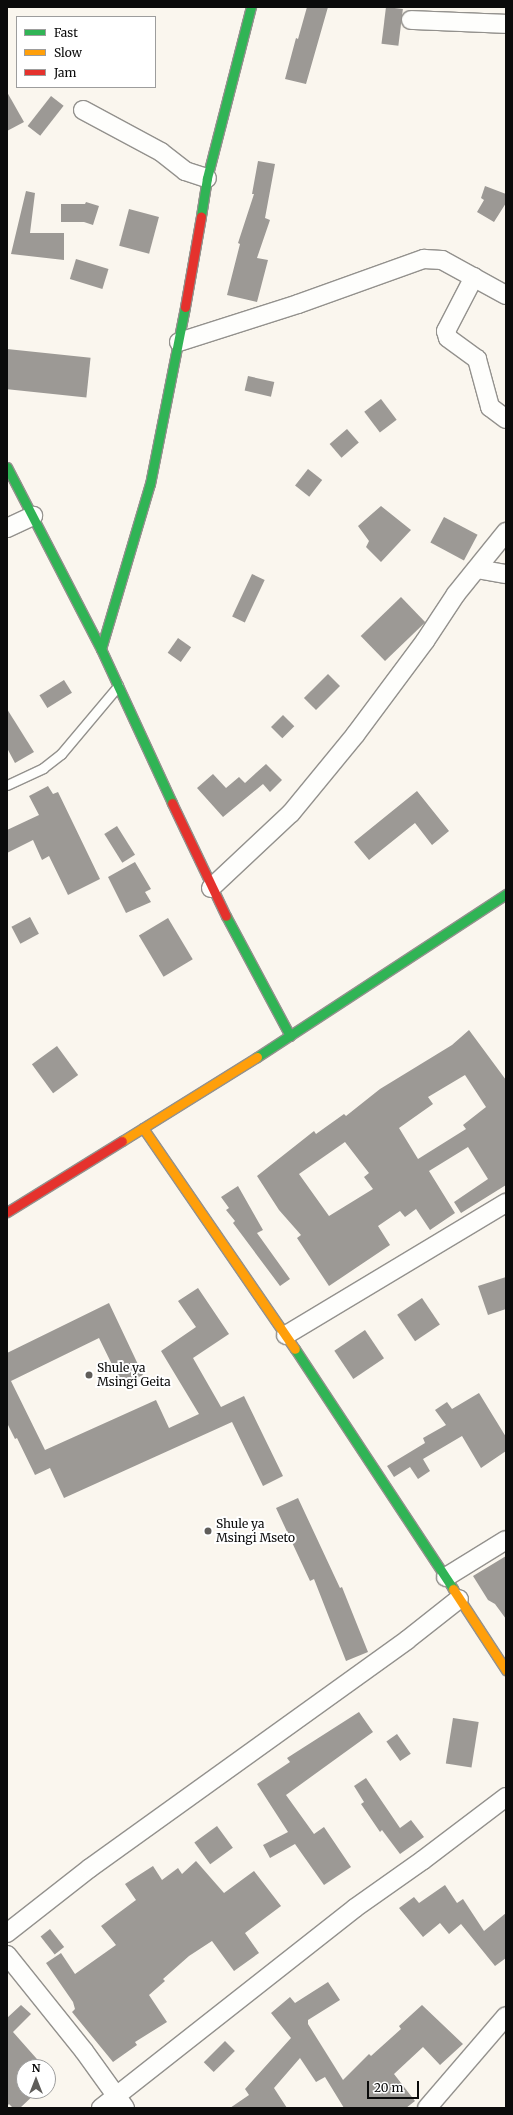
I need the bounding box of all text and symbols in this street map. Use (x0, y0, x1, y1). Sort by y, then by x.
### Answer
legend (16, 16, 156, 88)
text: Fast (54, 25, 78, 40)
text: Slow (54, 45, 82, 60)
text: Jam (54, 65, 76, 80)
place label: Shule ya Msingi Geita (97, 1361, 171, 1389)
marker: Shule ya Msingi Geita (84, 1370, 94, 1380)
place label: Shule ya Msingi Mseto (216, 1517, 295, 1545)
marker: Shule ya Msingi Mseto (203, 1526, 213, 1536)
north arrow (16, 2059, 56, 2099)
text: N (32, 2061, 40, 2075)
scale bar (369, 2073, 421, 2099)
text: 20 m (374, 2080, 403, 2095)

